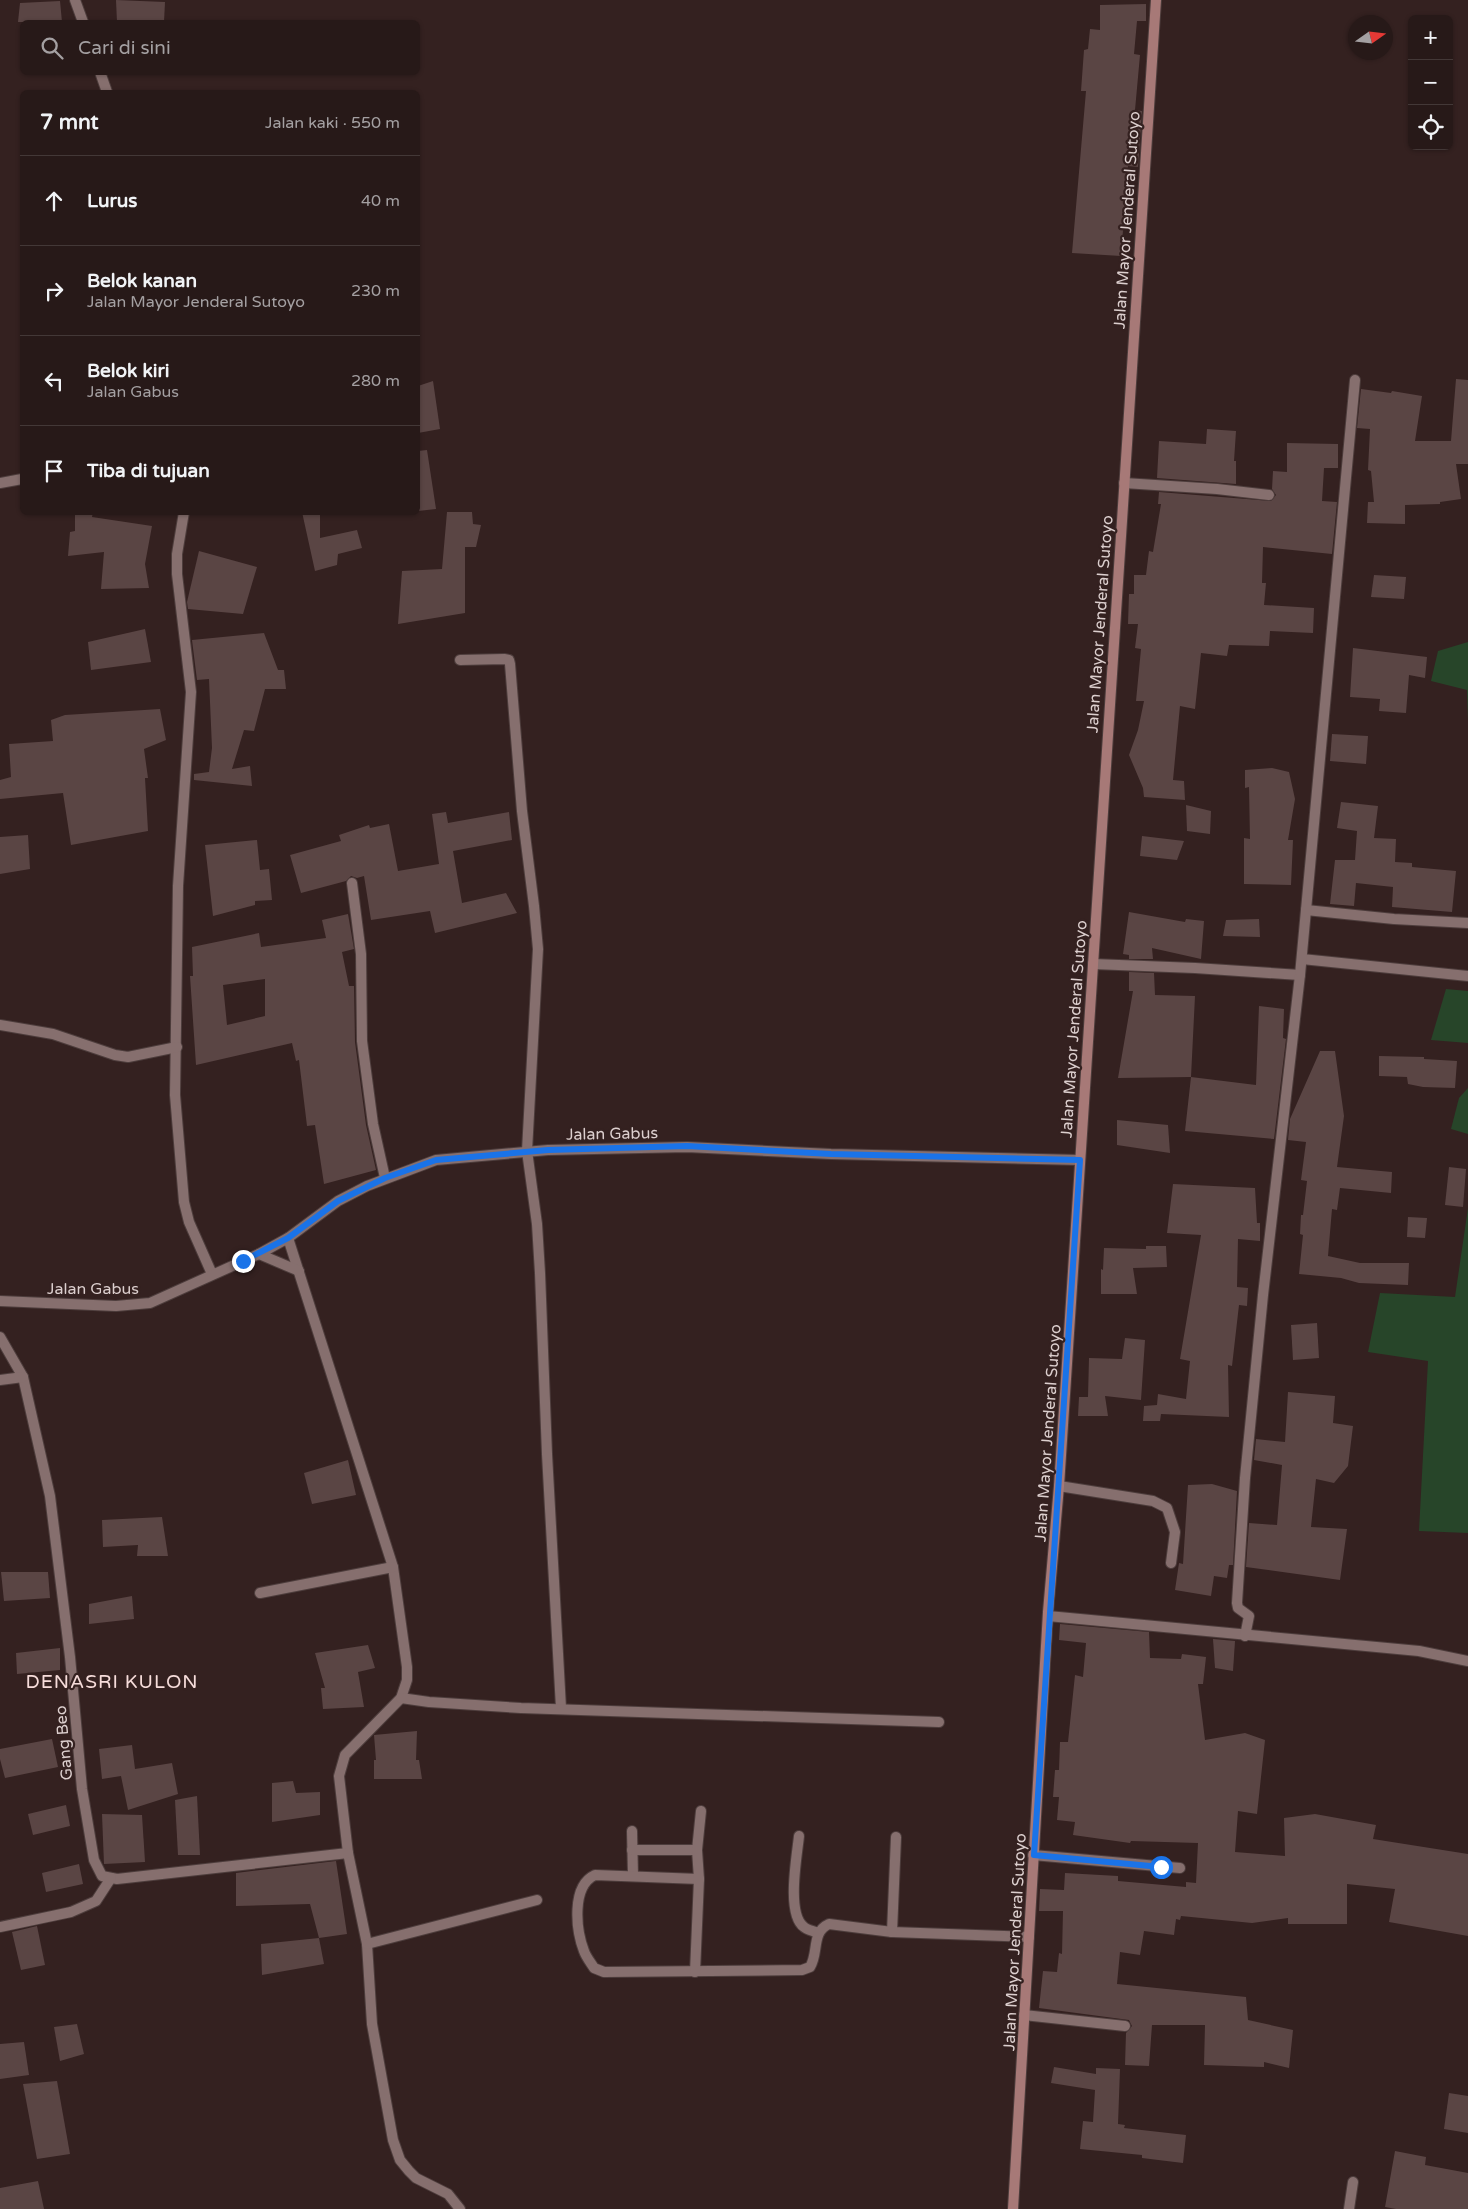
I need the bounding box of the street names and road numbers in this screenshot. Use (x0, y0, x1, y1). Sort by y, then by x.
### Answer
street label: Jalan Mayor Jenderal Sutoyo (1109, 111, 1145, 330)
street label: Jalan Mayor Jenderal Sutoyo (1082, 515, 1118, 734)
street label: Jalan Mayor Jenderal Sutoyo (1056, 920, 1092, 1139)
street label: Jalan Gabus (566, 1123, 658, 1145)
street label: Jalan Gabus (47, 1279, 139, 1299)
street label: Jalan Mayor Jenderal Sutoyo (1030, 1324, 1066, 1543)
street label: Gang Beo (51, 1705, 77, 1781)
street label: Jalan Mayor Jenderal Sutoyo (999, 1833, 1031, 2051)

